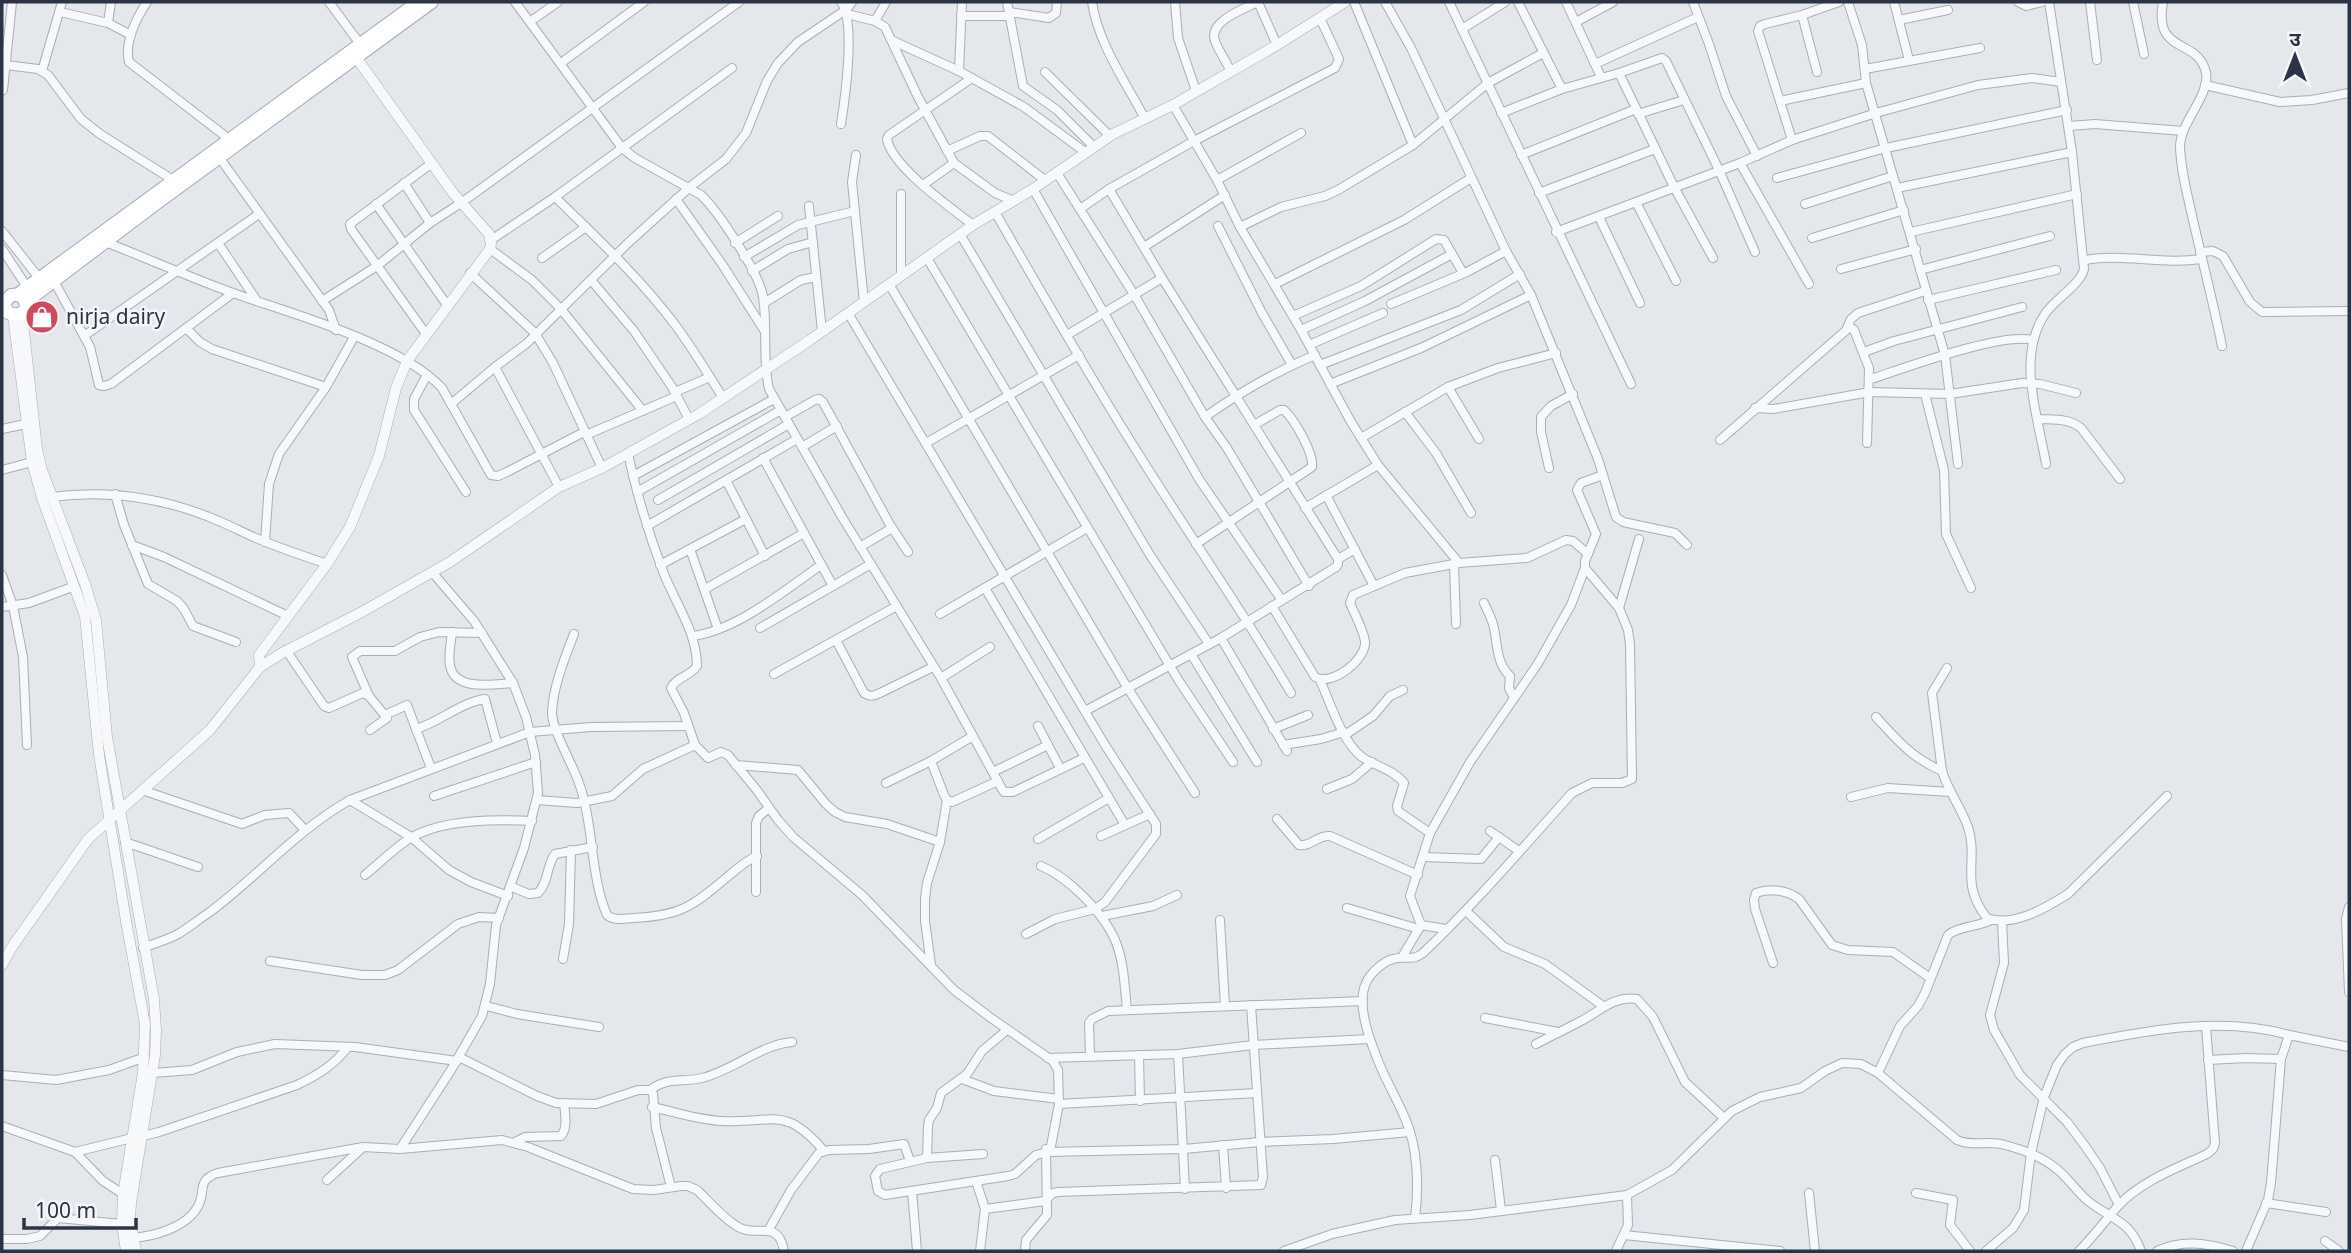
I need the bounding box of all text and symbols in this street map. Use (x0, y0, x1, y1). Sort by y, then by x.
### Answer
north arrow (2260, 21, 2330, 91)
text: उ (2289, 26, 2301, 52)
shop icon: nirja dairy (23, 298, 61, 336)
place label: nirja dairy (66, 302, 166, 330)
scale bar (24, 1186, 136, 1230)
text: 100 m (35, 1196, 96, 1224)

